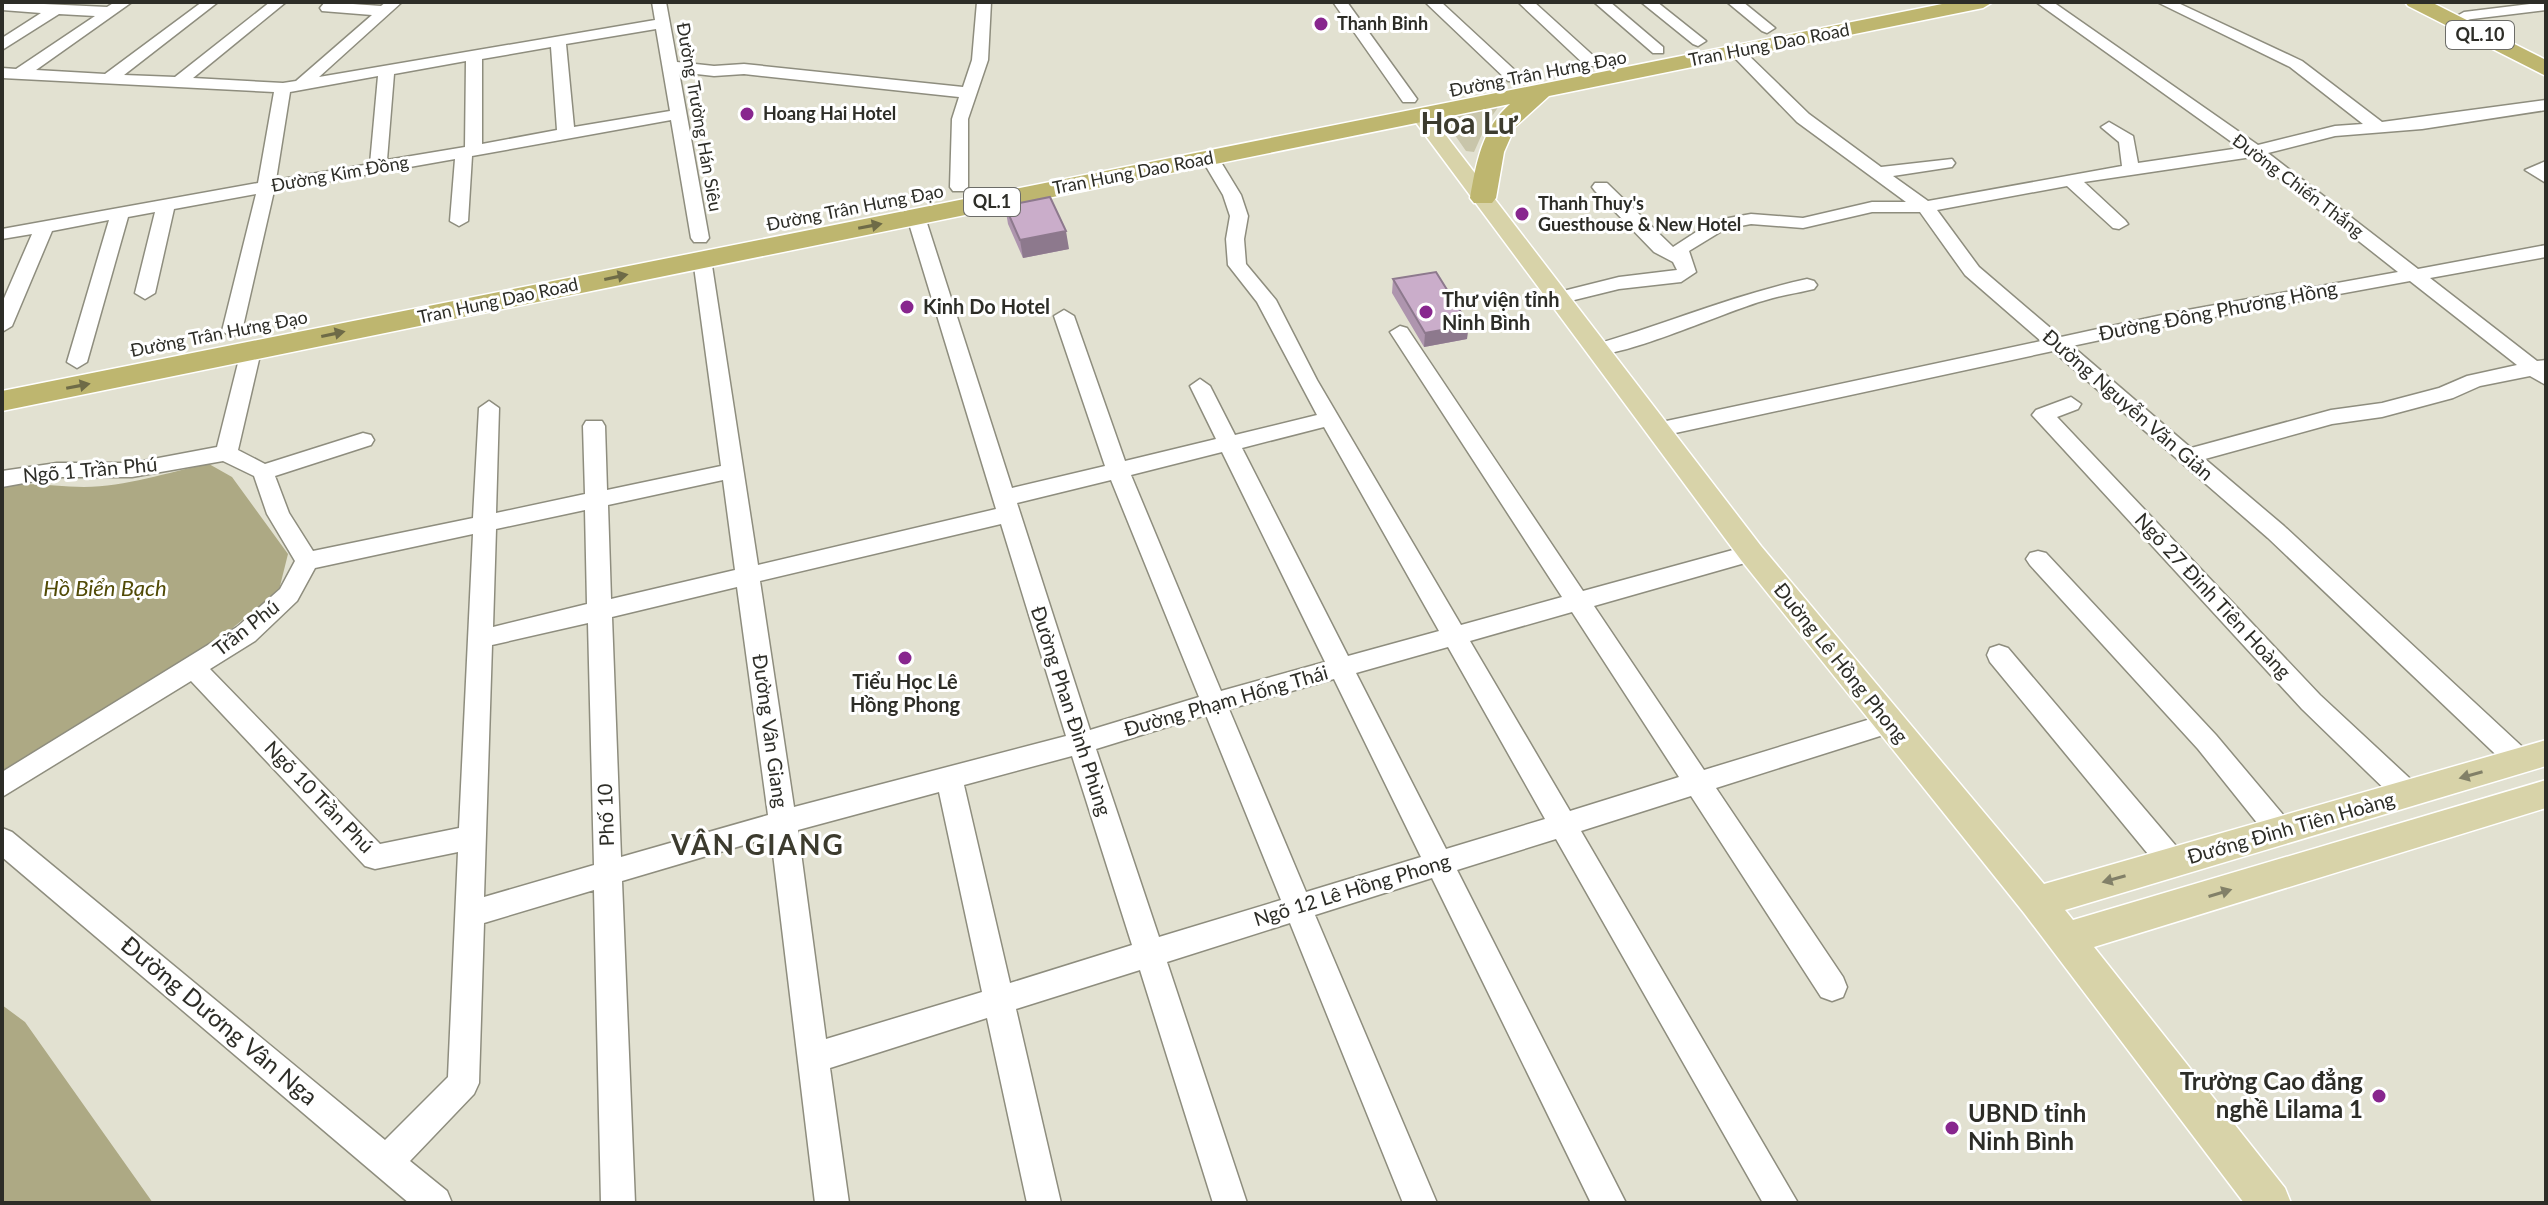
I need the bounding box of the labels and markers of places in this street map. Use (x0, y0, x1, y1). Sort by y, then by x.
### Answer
place label: Thanh Binh (1337, 12, 1428, 34)
marker: Thanh Binh (1312, 15, 1330, 33)
place label: Hoang Hai Hotel (763, 102, 896, 124)
marker: Hoang Hai Hotel (738, 105, 756, 123)
place label: Thanh Thuy's Guesthouse & New Hotel (1538, 192, 1741, 235)
marker: Thanh Thuy's Guesthouse & New Hotel (1513, 205, 1531, 223)
place label: Thư viện tỉnh Ninh Bình (1442, 287, 1560, 334)
place label: Kinh Do Hotel (923, 294, 1050, 318)
marker: Kinh Do Hotel (898, 298, 916, 316)
marker: Thư viện tỉnh Ninh Bình (1417, 303, 1435, 321)
marker: Tiểu Học Lê Hồng Phong (896, 649, 914, 667)
place label: Tiểu Học Lê Hồng Phong (850, 669, 961, 716)
place label: Trường Cao đẳng nghề Lilama 1 (2180, 1066, 2363, 1123)
marker: Trường Cao đẳng nghề Lilama 1 (2370, 1087, 2388, 1105)
place label: UBND tỉnh Ninh Bình (1968, 1098, 2086, 1155)
marker: UBND tỉnh Ninh Bình (1943, 1119, 1961, 1137)

